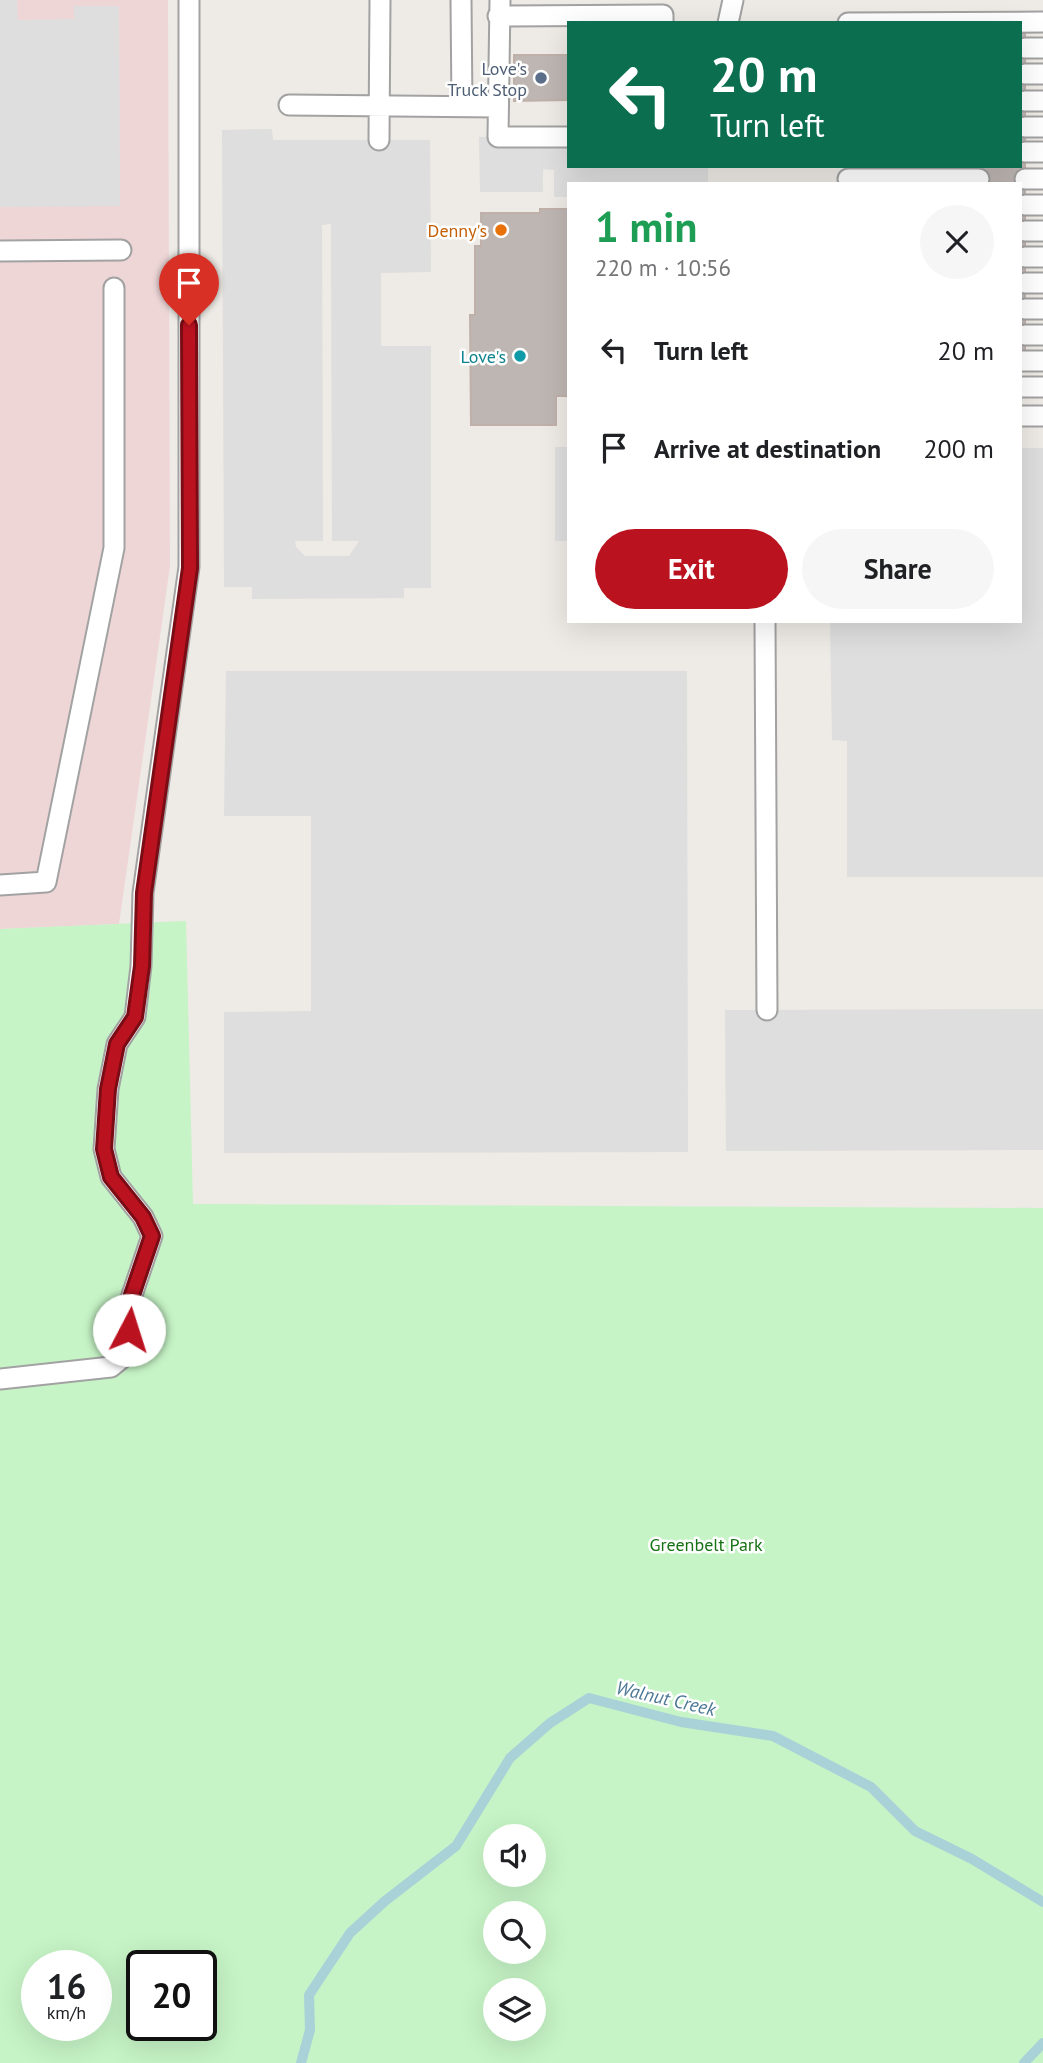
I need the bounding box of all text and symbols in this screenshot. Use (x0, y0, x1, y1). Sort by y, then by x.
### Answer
text: 20 m (710, 42, 817, 106)
icon: left (595, 49, 686, 140)
place label: Love's Truck Stop (447, 57, 527, 101)
marker: Love's Truck Stop (533, 70, 549, 86)
text: Turn left (710, 104, 825, 146)
text: 1 min (595, 199, 697, 254)
button: close (920, 205, 994, 279)
place label: Denny's (428, 219, 487, 242)
marker: Denny's (493, 222, 509, 238)
pin (159, 253, 219, 325)
text: 220 m · 10:56 (595, 253, 731, 282)
icon: arrive (170, 264, 208, 302)
icon: left (595, 331, 633, 369)
text: Turn left (654, 334, 748, 367)
text: 20 m (938, 334, 994, 367)
place label: Love's (461, 345, 506, 368)
marker: Love's (512, 348, 528, 364)
icon: arrive (595, 429, 633, 467)
text: Arrive at destination (654, 432, 881, 465)
text: 200 m (923, 432, 994, 465)
button: Exit (595, 529, 788, 609)
button: Share (802, 529, 994, 609)
position arrow (92, 1293, 166, 1367)
park label: Greenbelt Park (649, 1533, 763, 1556)
water label: Walnut Creek (614, 1675, 720, 1721)
map controls (483, 1824, 546, 2041)
button: sound (483, 1824, 546, 1887)
button: search (483, 1901, 546, 1964)
speed limit sign: 20 (126, 1950, 217, 2041)
text: 16 (47, 1963, 86, 2009)
button: layers (483, 1978, 546, 2041)
text: km/h (47, 2001, 86, 2024)

